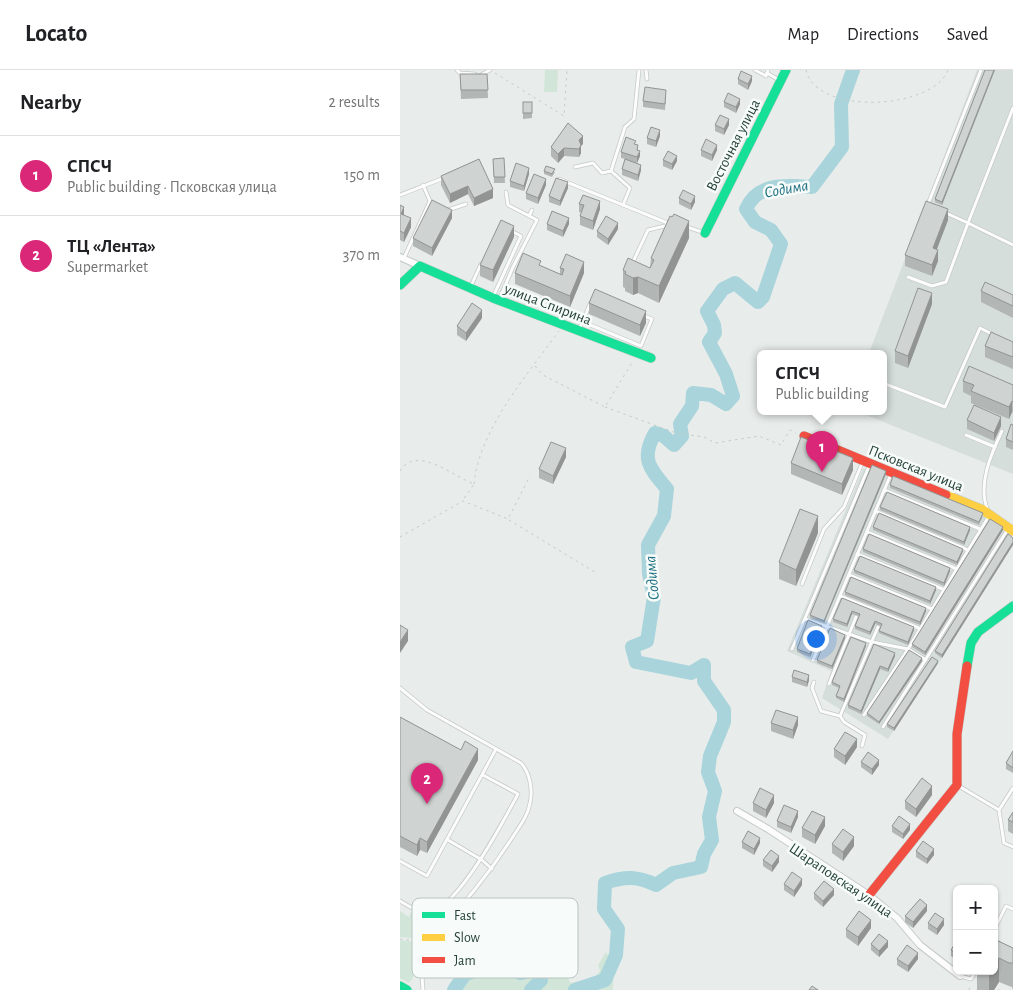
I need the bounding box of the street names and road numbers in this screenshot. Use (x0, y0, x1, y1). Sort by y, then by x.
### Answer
street label: Восточная улица (704, 97, 763, 194)
street label: улица Спирина (501, 281, 594, 328)
street label: Псковская улица (866, 443, 965, 494)
street label: Шараповская улица (786, 840, 895, 921)

